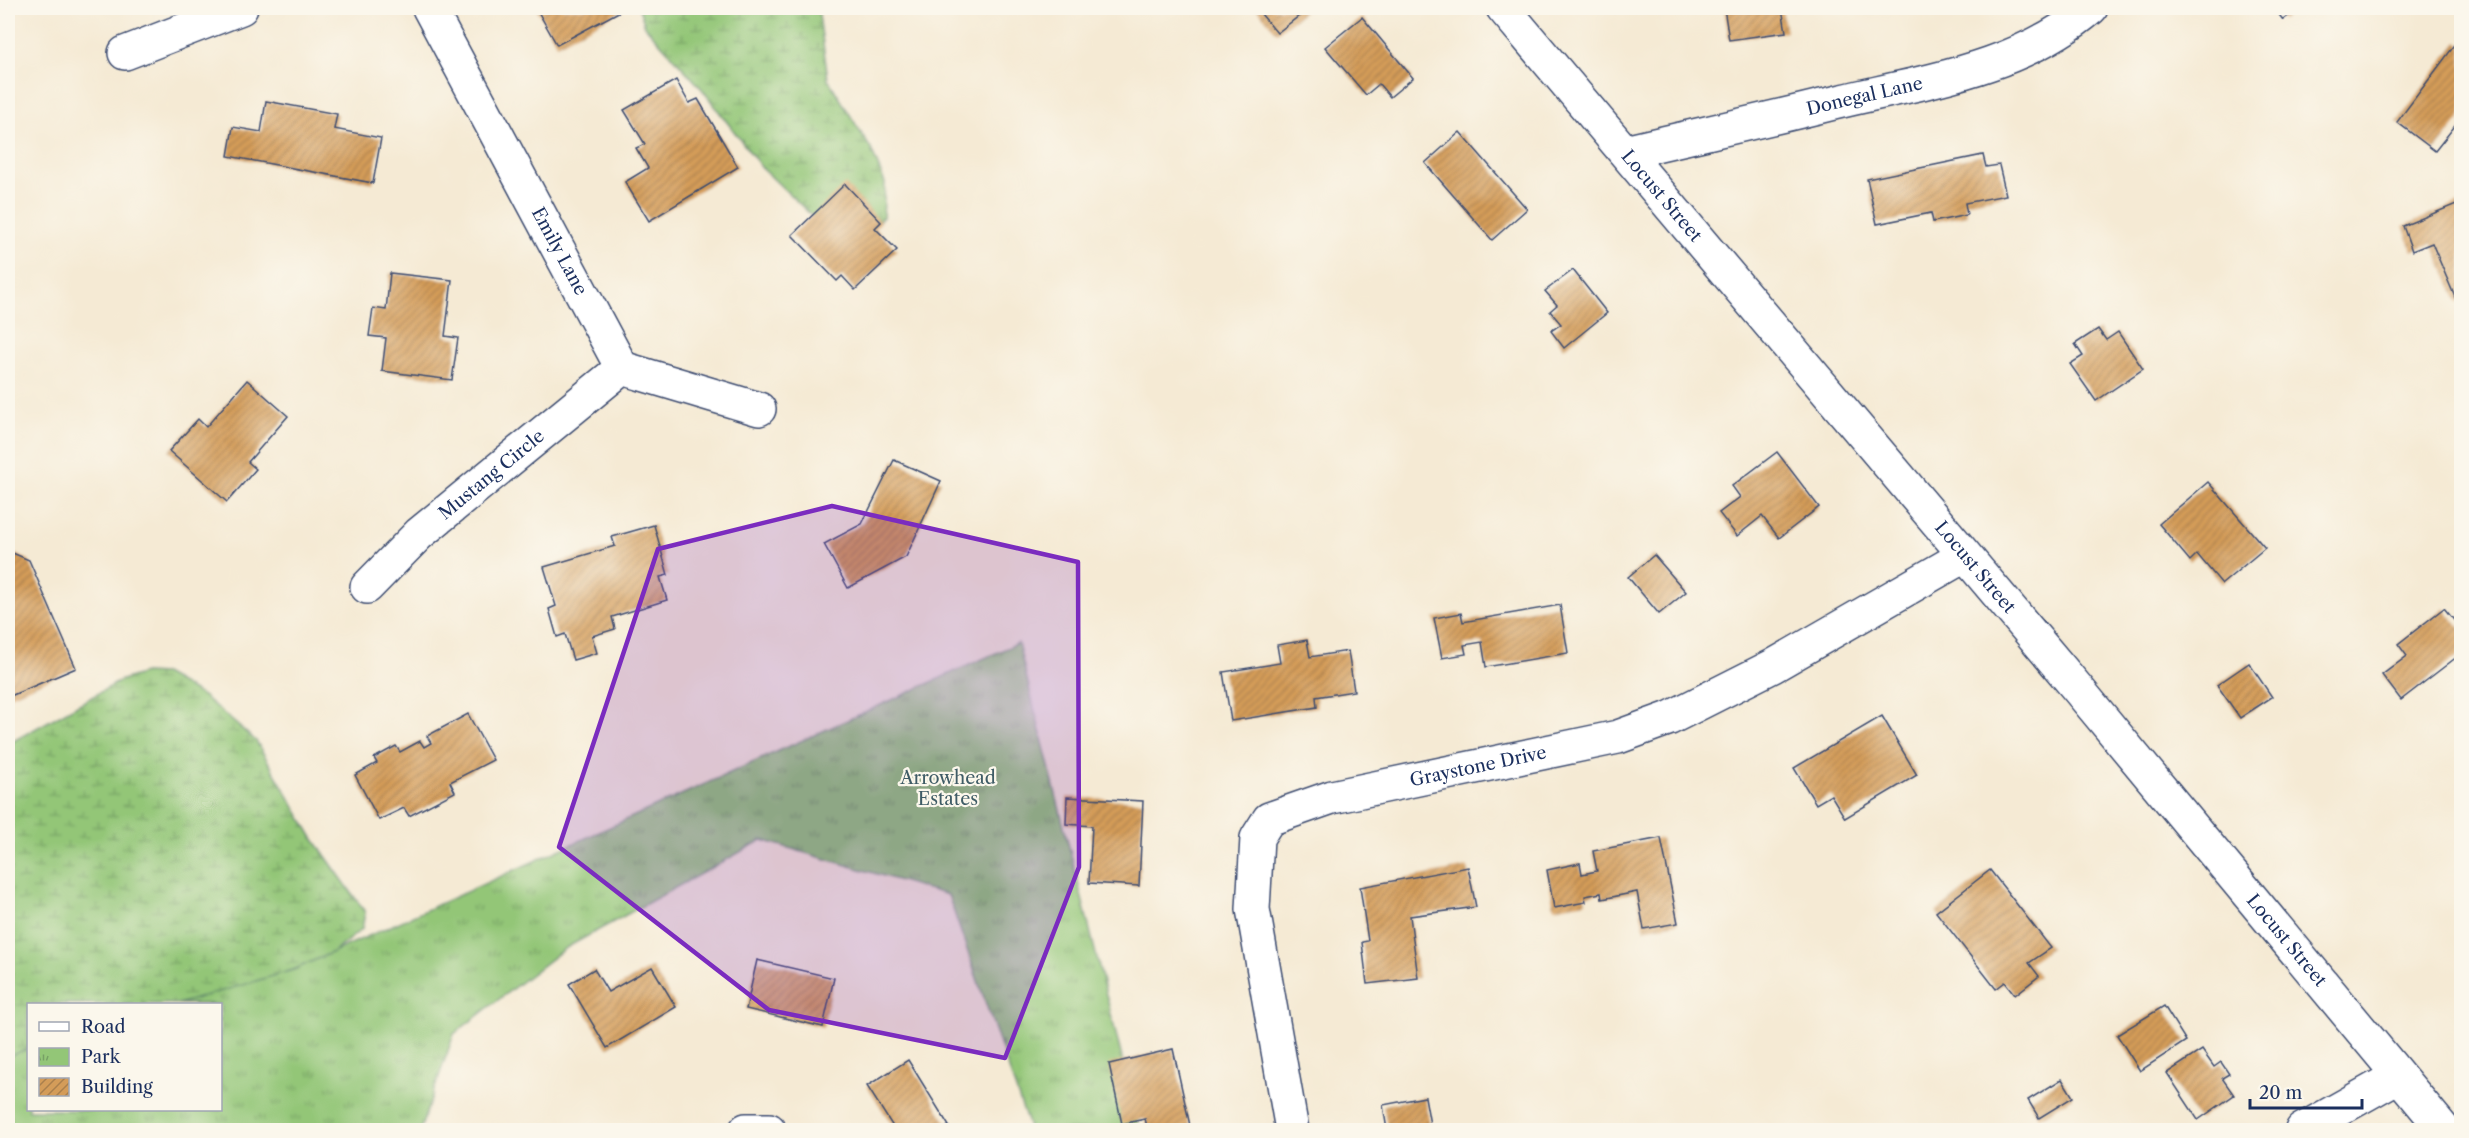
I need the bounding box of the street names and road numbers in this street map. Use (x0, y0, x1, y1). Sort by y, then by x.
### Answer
street label: Donegal Lane (1804, 72, 1925, 120)
street label: Locust Street (1617, 146, 1707, 247)
street label: Emily Lane (527, 203, 592, 299)
street label: Mustang Circle (434, 425, 549, 524)
street label: Locust Street (1930, 517, 2021, 618)
street label: Graystone Drive (1408, 741, 1548, 791)
street label: Locust Street (2242, 890, 2332, 992)

